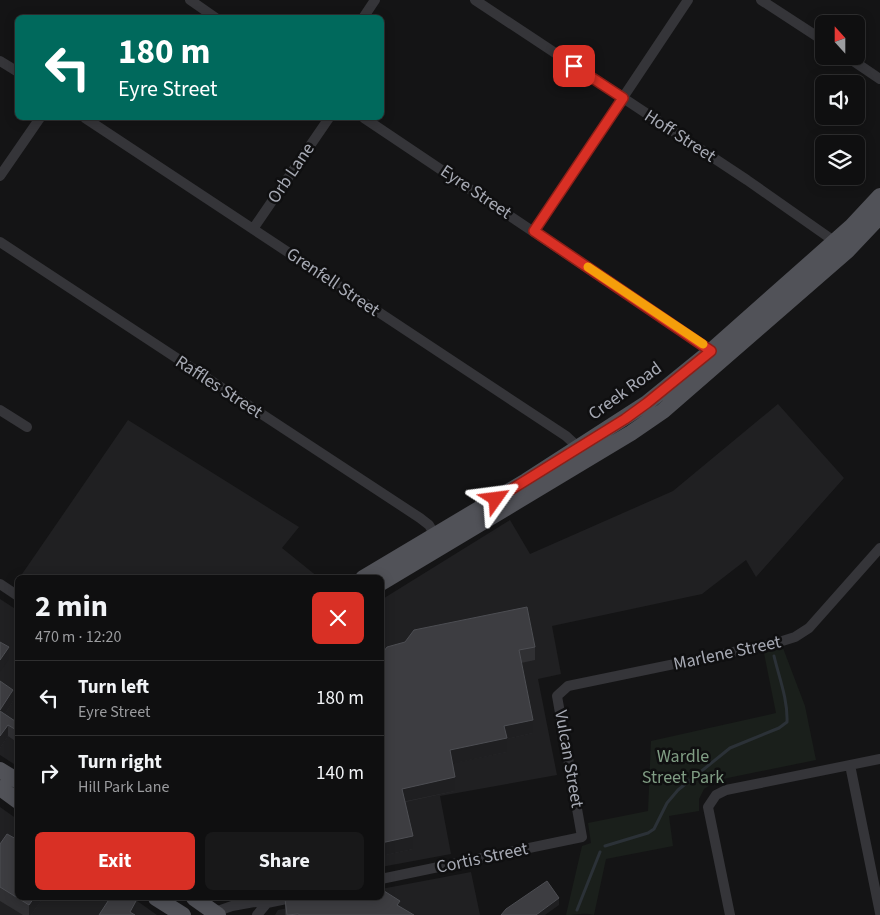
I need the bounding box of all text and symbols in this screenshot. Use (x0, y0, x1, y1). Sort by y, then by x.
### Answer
north arrow (815, 15, 865, 65)
map controls (815, 15, 865, 185)
text: 180 m (118, 27, 210, 77)
icon: left (35, 35, 100, 100)
pin (553, 45, 595, 87)
icon: arrive (560, 52, 588, 80)
text: Eyre Street (118, 73, 218, 105)
button: sound (815, 75, 865, 125)
street label: Hoff Street (639, 104, 721, 168)
button: layers (815, 135, 865, 185)
street label: Orb Lane (262, 138, 321, 208)
street label: Eyre Street (435, 159, 517, 225)
street label: Grenfell Street (281, 241, 385, 323)
street label: Raffles Street (171, 349, 267, 425)
street label: Creek Road (583, 356, 667, 426)
position arrow (469, 472, 521, 524)
text: 2 min (35, 585, 108, 628)
button: close (312, 592, 364, 644)
text: 470 m · 12:20 (35, 626, 122, 648)
street label: Marlene Street (671, 629, 783, 677)
text: Turn left (78, 674, 149, 701)
icon: left (35, 684, 63, 712)
text: 180 m (316, 685, 364, 712)
text: Eyre Street (78, 701, 150, 723)
street label: Vulcan Street (548, 708, 590, 810)
park label: Wardle Street Park (642, 744, 724, 790)
text: Turn right (78, 749, 162, 776)
icon: right (35, 759, 63, 787)
text: 140 m (316, 760, 364, 787)
text: Hill Park Lane (78, 776, 169, 798)
button: Exit (35, 832, 195, 890)
button: Share (205, 832, 364, 890)
street label: Cortis Street (434, 836, 530, 880)

